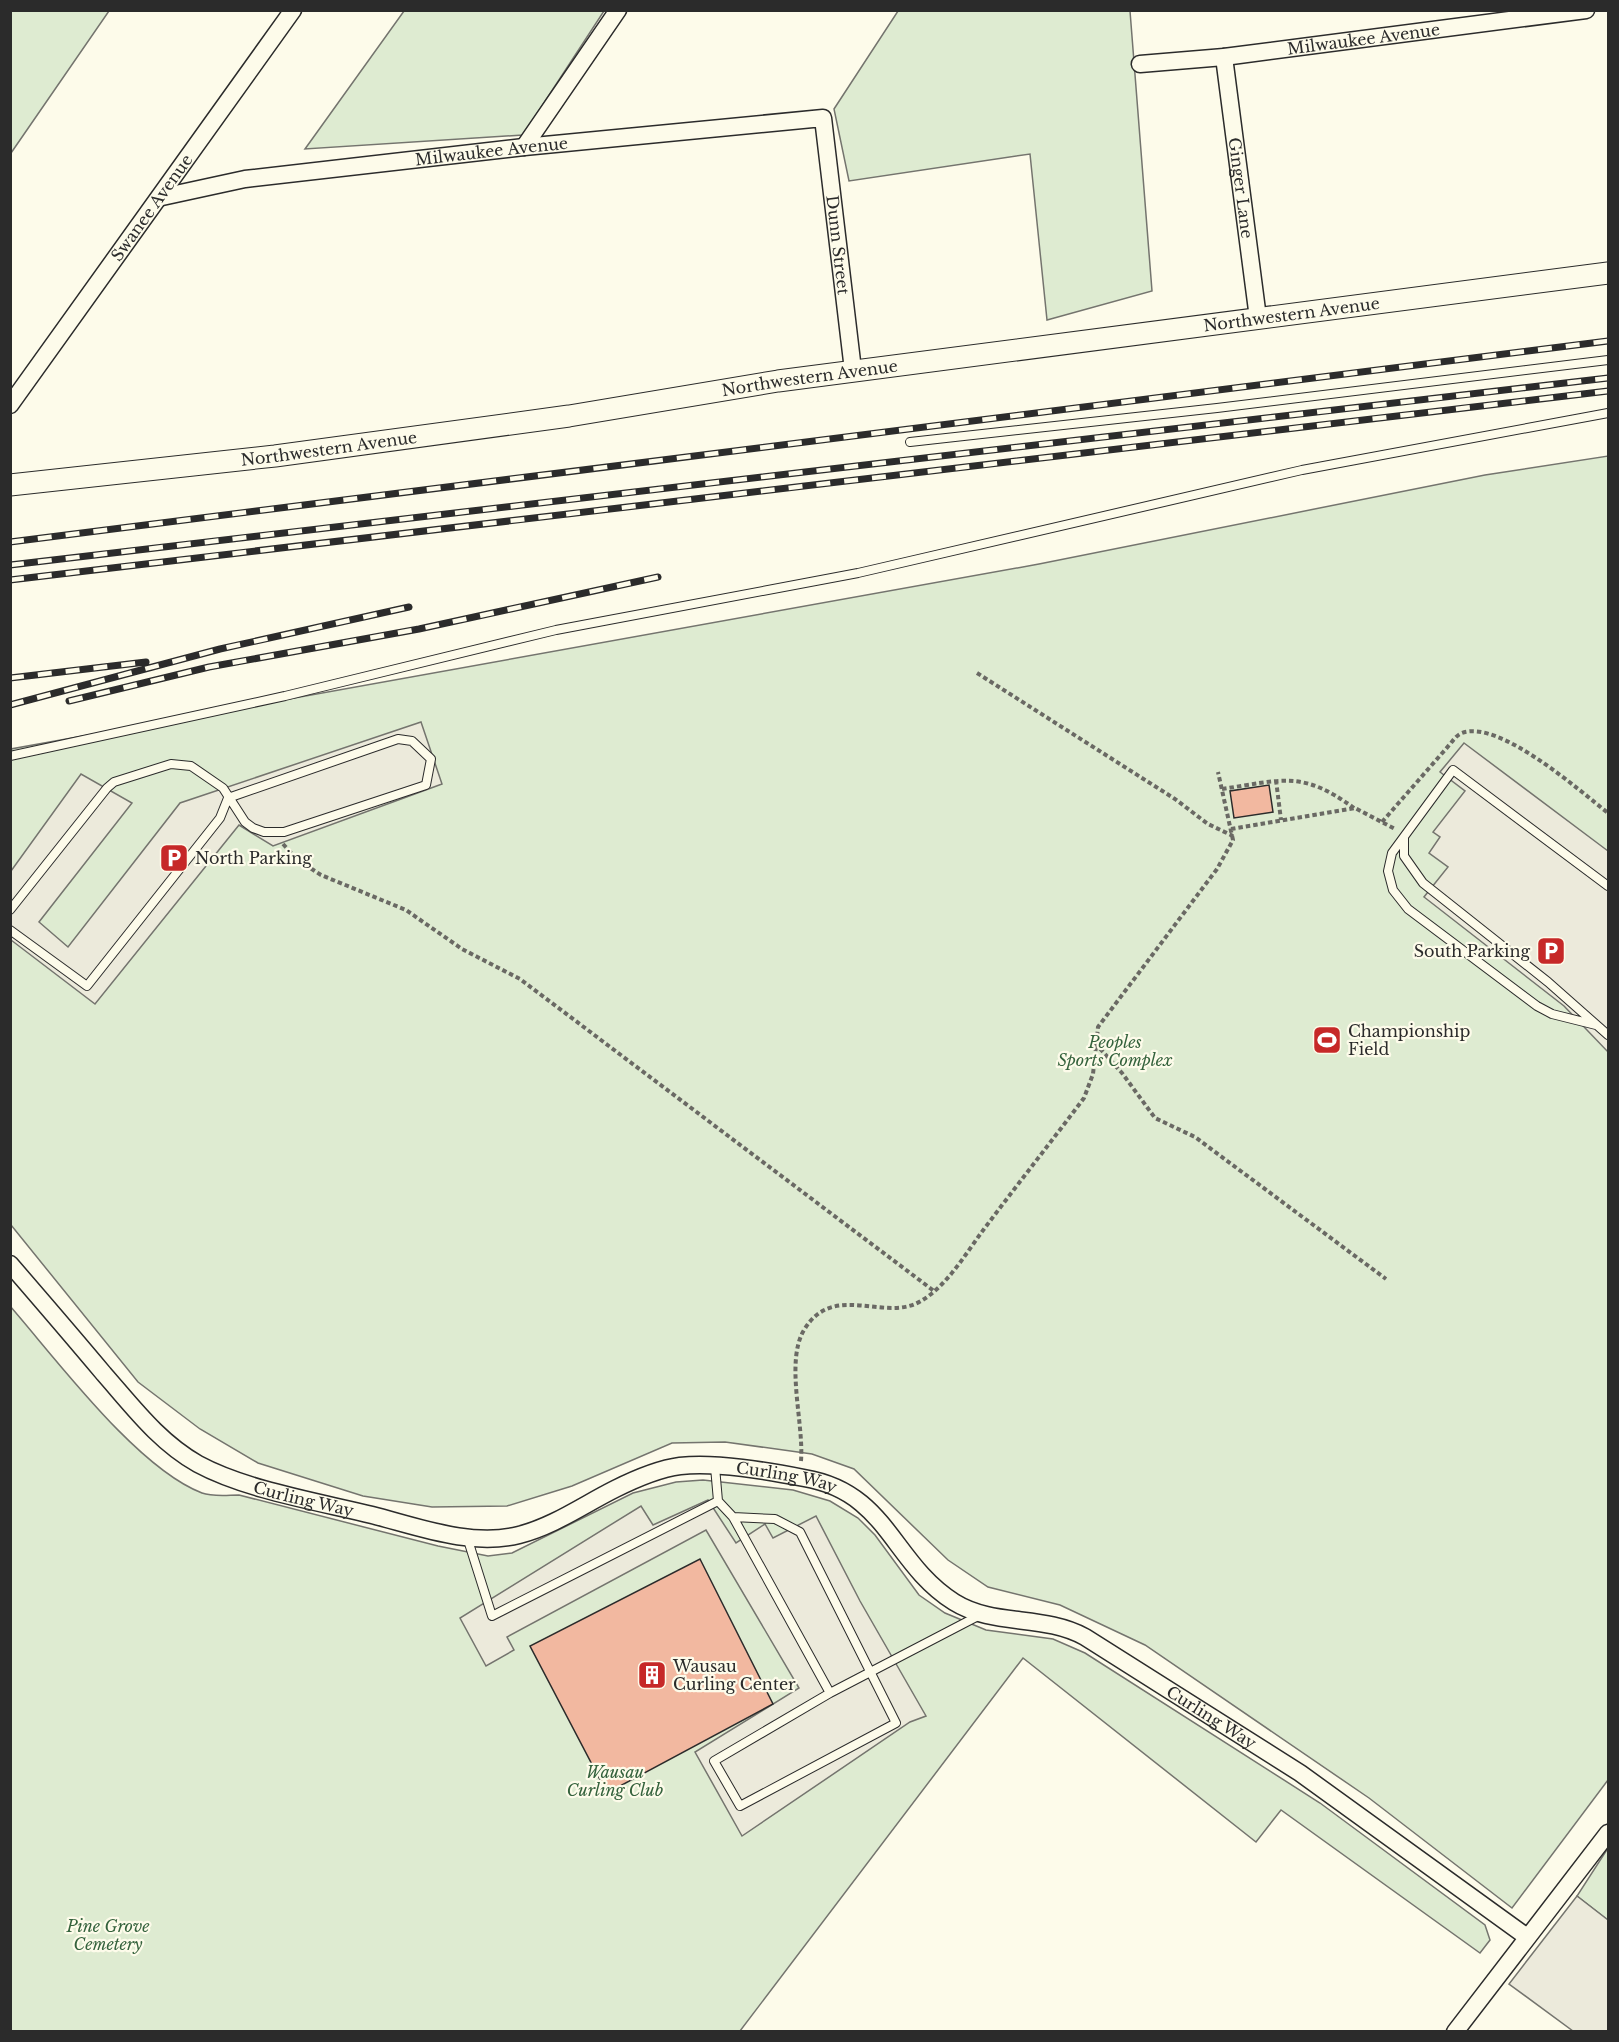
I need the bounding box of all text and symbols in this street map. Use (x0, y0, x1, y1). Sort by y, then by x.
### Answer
street label: Milwaukee Avenue (1286, 19, 1441, 59)
street label: Milwaukee Avenue (414, 133, 569, 169)
street label: Ginger Lane (1225, 136, 1258, 240)
street label: Swanee Avenue (106, 150, 197, 265)
street label: Dunn Street (822, 194, 854, 296)
street label: Northwestern Avenue (1202, 293, 1381, 336)
street label: Northwestern Avenue (720, 356, 899, 400)
street label: Northwestern Avenue (240, 427, 418, 470)
parking icon: North Parking (158, 842, 190, 874)
place label: North Parking (195, 848, 312, 868)
parking icon: South Parking (1535, 935, 1567, 967)
place label: South Parking (1414, 941, 1530, 961)
place label: Championship Field (1348, 1021, 1470, 1059)
sports icon: Championship Field (1311, 1024, 1343, 1056)
park label: Peoples Sports Complex (1058, 1032, 1173, 1070)
street label: Curling Way (735, 1457, 841, 1497)
street label: Curling Way (251, 1477, 356, 1521)
place label: Wausau Curling Center (672, 1656, 796, 1694)
building icon: Wausau Curling Center (636, 1659, 668, 1691)
street label: Curling Way (1163, 1681, 1261, 1753)
park label: Wausau Curling Club (567, 1762, 663, 1800)
park label: Pine Grove Cemetery (66, 1916, 150, 1954)

